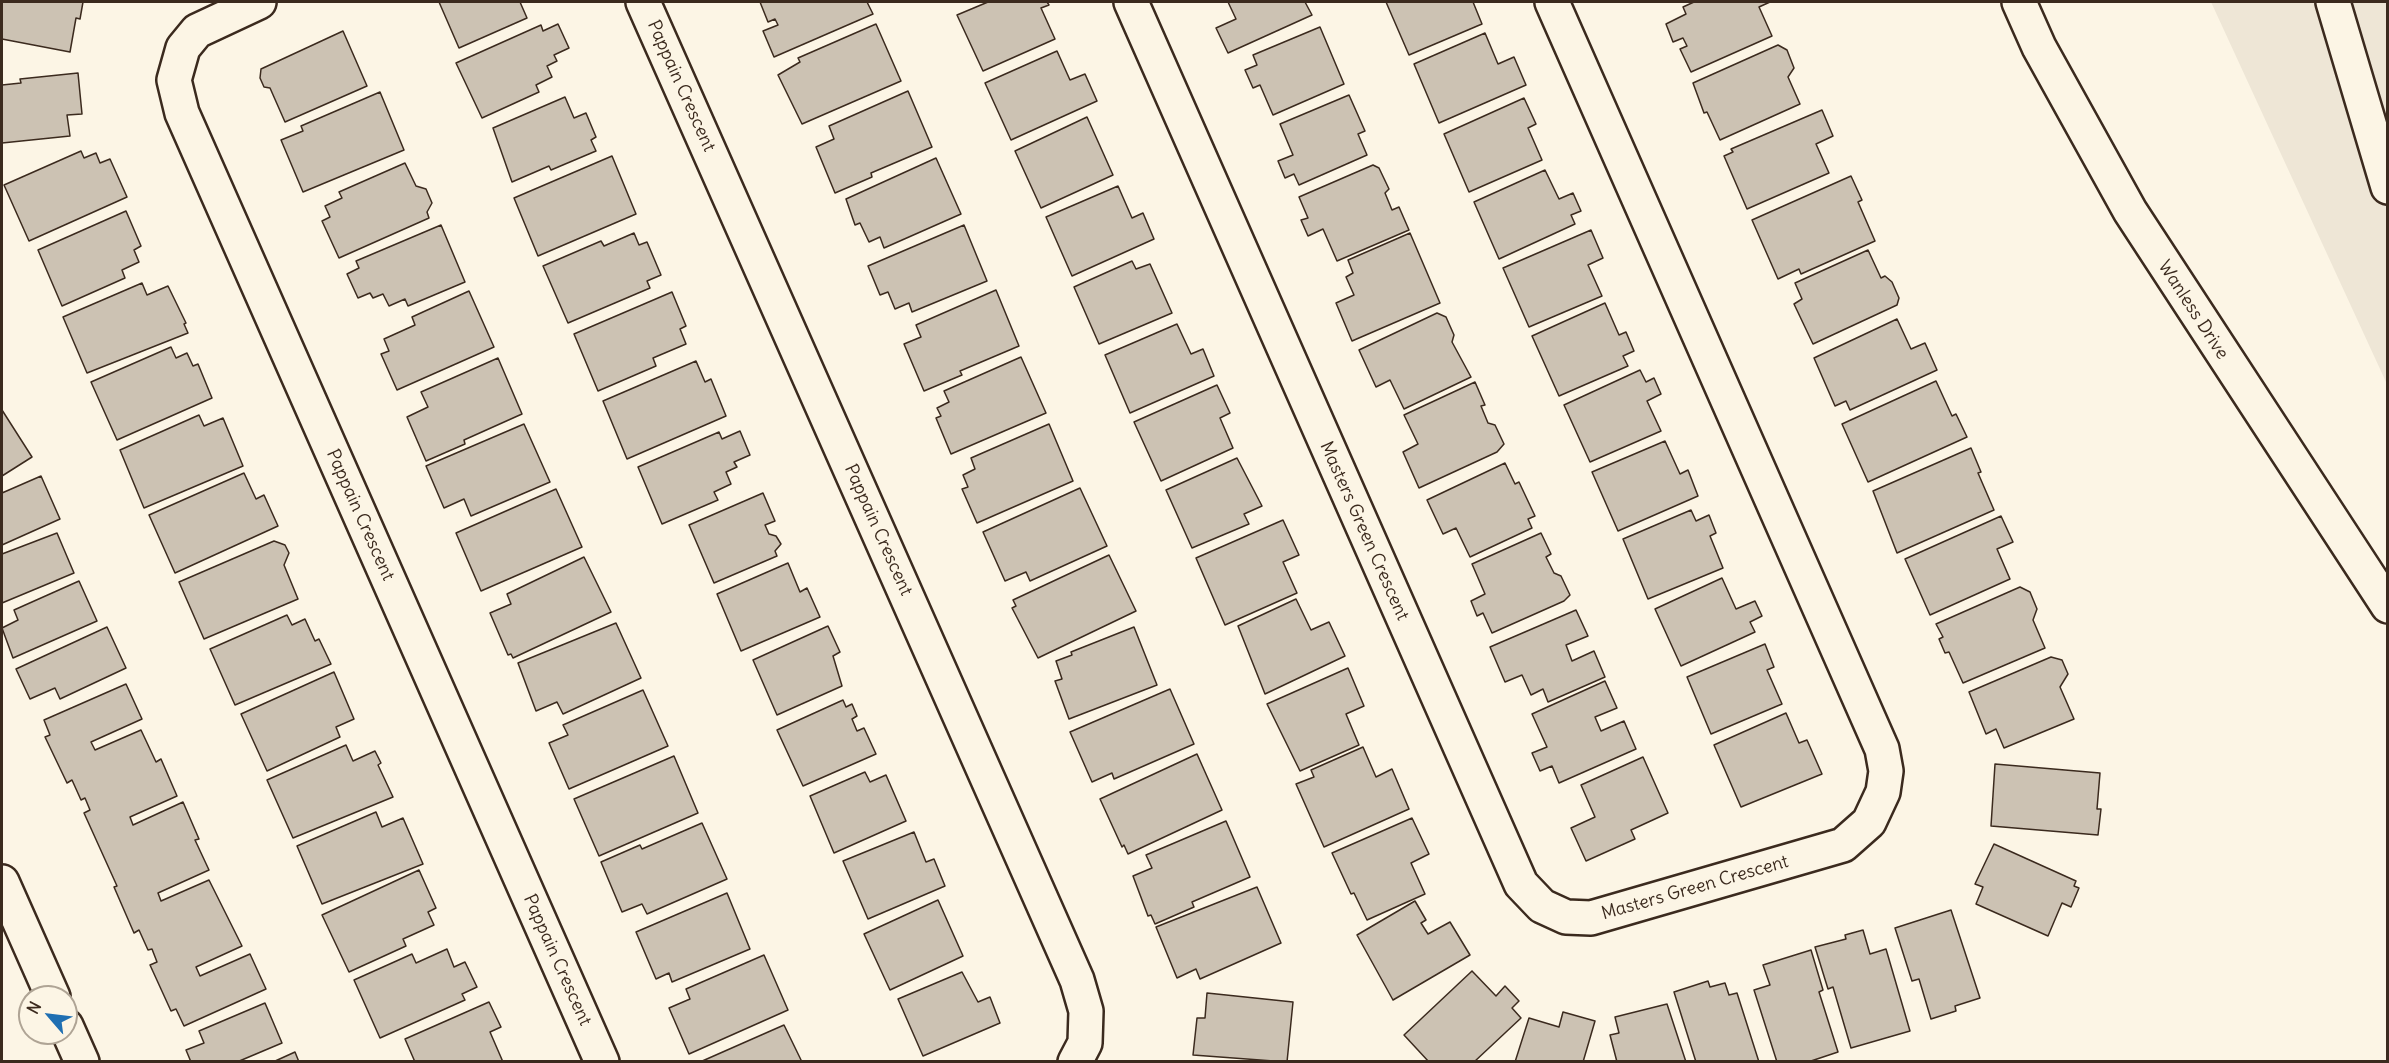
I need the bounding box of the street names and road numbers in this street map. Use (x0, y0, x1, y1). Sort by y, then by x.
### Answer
street label: Pappain Crescent (642, 17, 720, 155)
street label: Wanless Drive (2153, 257, 2233, 363)
street label: Masters Green Crescent (1315, 438, 1413, 624)
street label: Pappain Crescent (321, 446, 399, 584)
street label: Pappain Crescent (839, 461, 917, 599)
street label: Masters Green Crescent (1599, 851, 1791, 925)
street label: Pappain Crescent (518, 891, 596, 1029)

